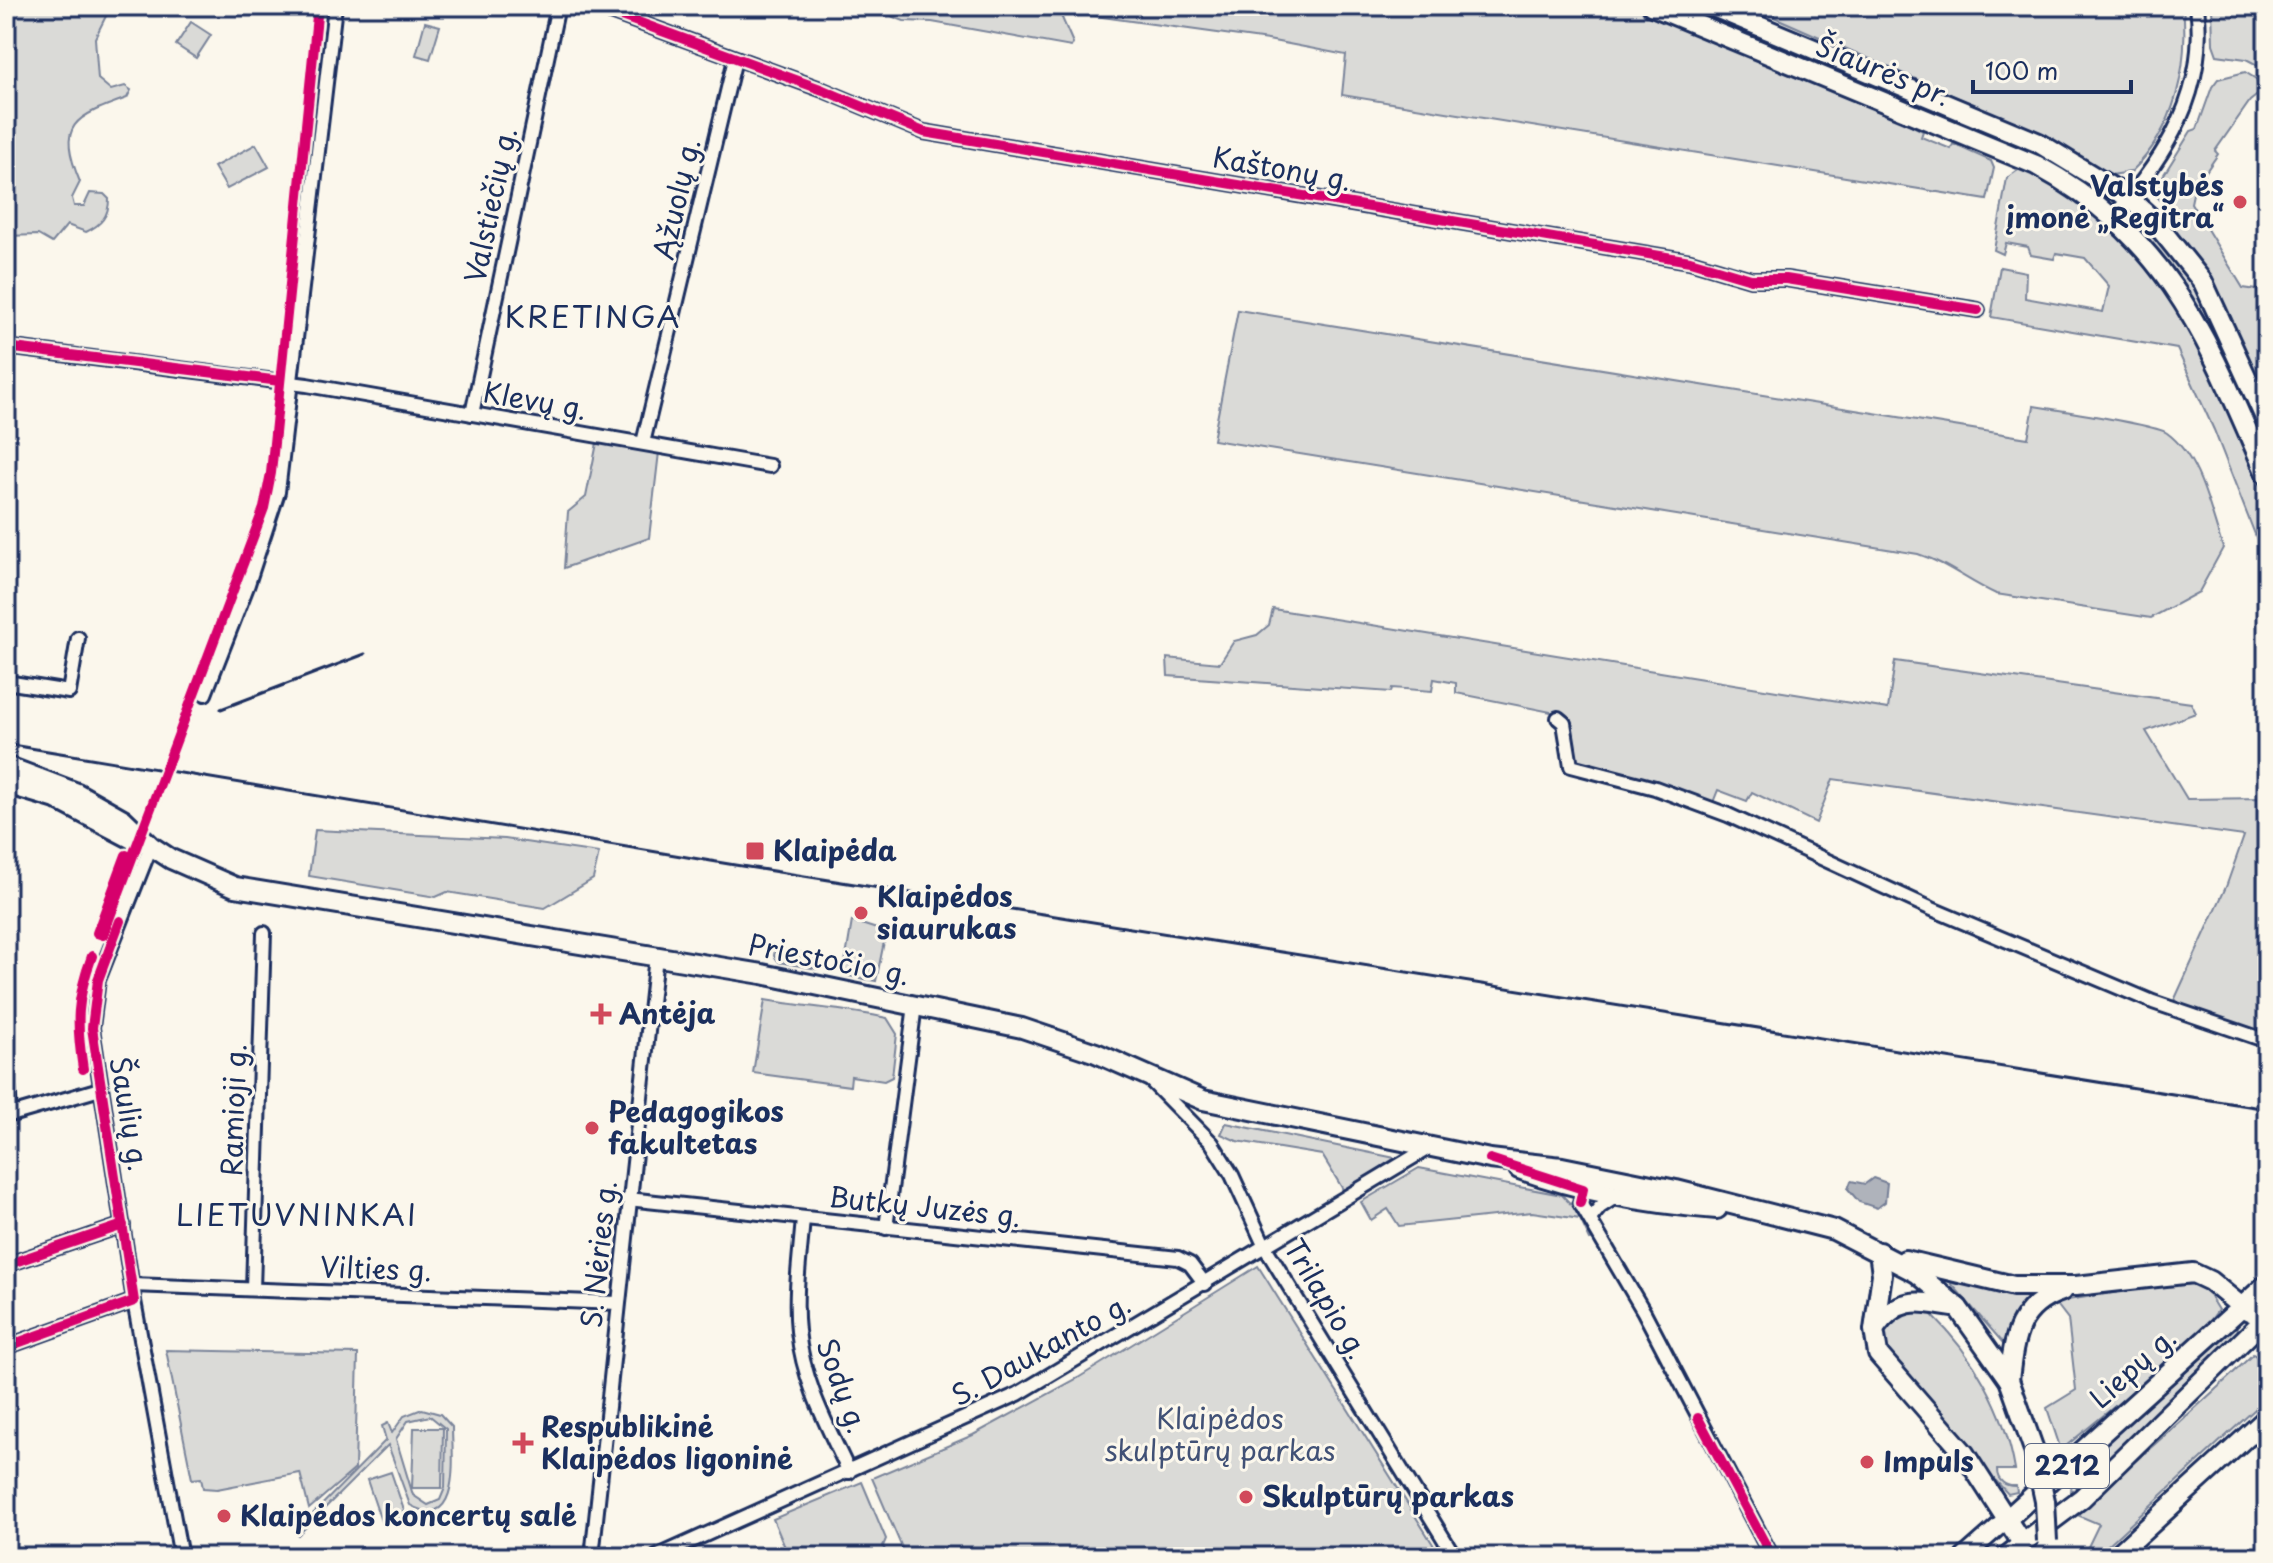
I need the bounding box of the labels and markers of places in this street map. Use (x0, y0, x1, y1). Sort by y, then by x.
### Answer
place label: Valstybės įmonė „Regitra“ (2005, 163, 2225, 238)
marker: Valstybės įmonė „Regitra“ (2231, 193, 2249, 211)
place label: Klaipėda (773, 828, 897, 871)
marker: Klaipėda (744, 840, 766, 862)
place label: Klaipėdos siaurukas (877, 874, 1017, 949)
marker: Klaipėdos siaurukas (852, 904, 870, 922)
place label: Antėja (619, 991, 715, 1034)
marker: Antėja (590, 1003, 612, 1025)
place label: Pedagogikos fakultetas (608, 1089, 784, 1164)
marker: Pedagogikos fakultetas (583, 1119, 601, 1137)
place label: Respublikinė Klaipėdos ligoninė (541, 1404, 793, 1479)
marker: Respublikinė Klaipėdos ligoninė (512, 1432, 534, 1454)
place label: Impuls (1883, 1439, 1974, 1482)
marker: Impuls (1858, 1453, 1876, 1471)
place label: Skulptūrų parkas (1262, 1474, 1514, 1517)
marker: Skulptūrų parkas (1237, 1488, 1255, 1506)
place label: Klaipėdos koncertų salė (240, 1493, 577, 1536)
marker: Klaipėdos koncertų salė (215, 1507, 233, 1525)

